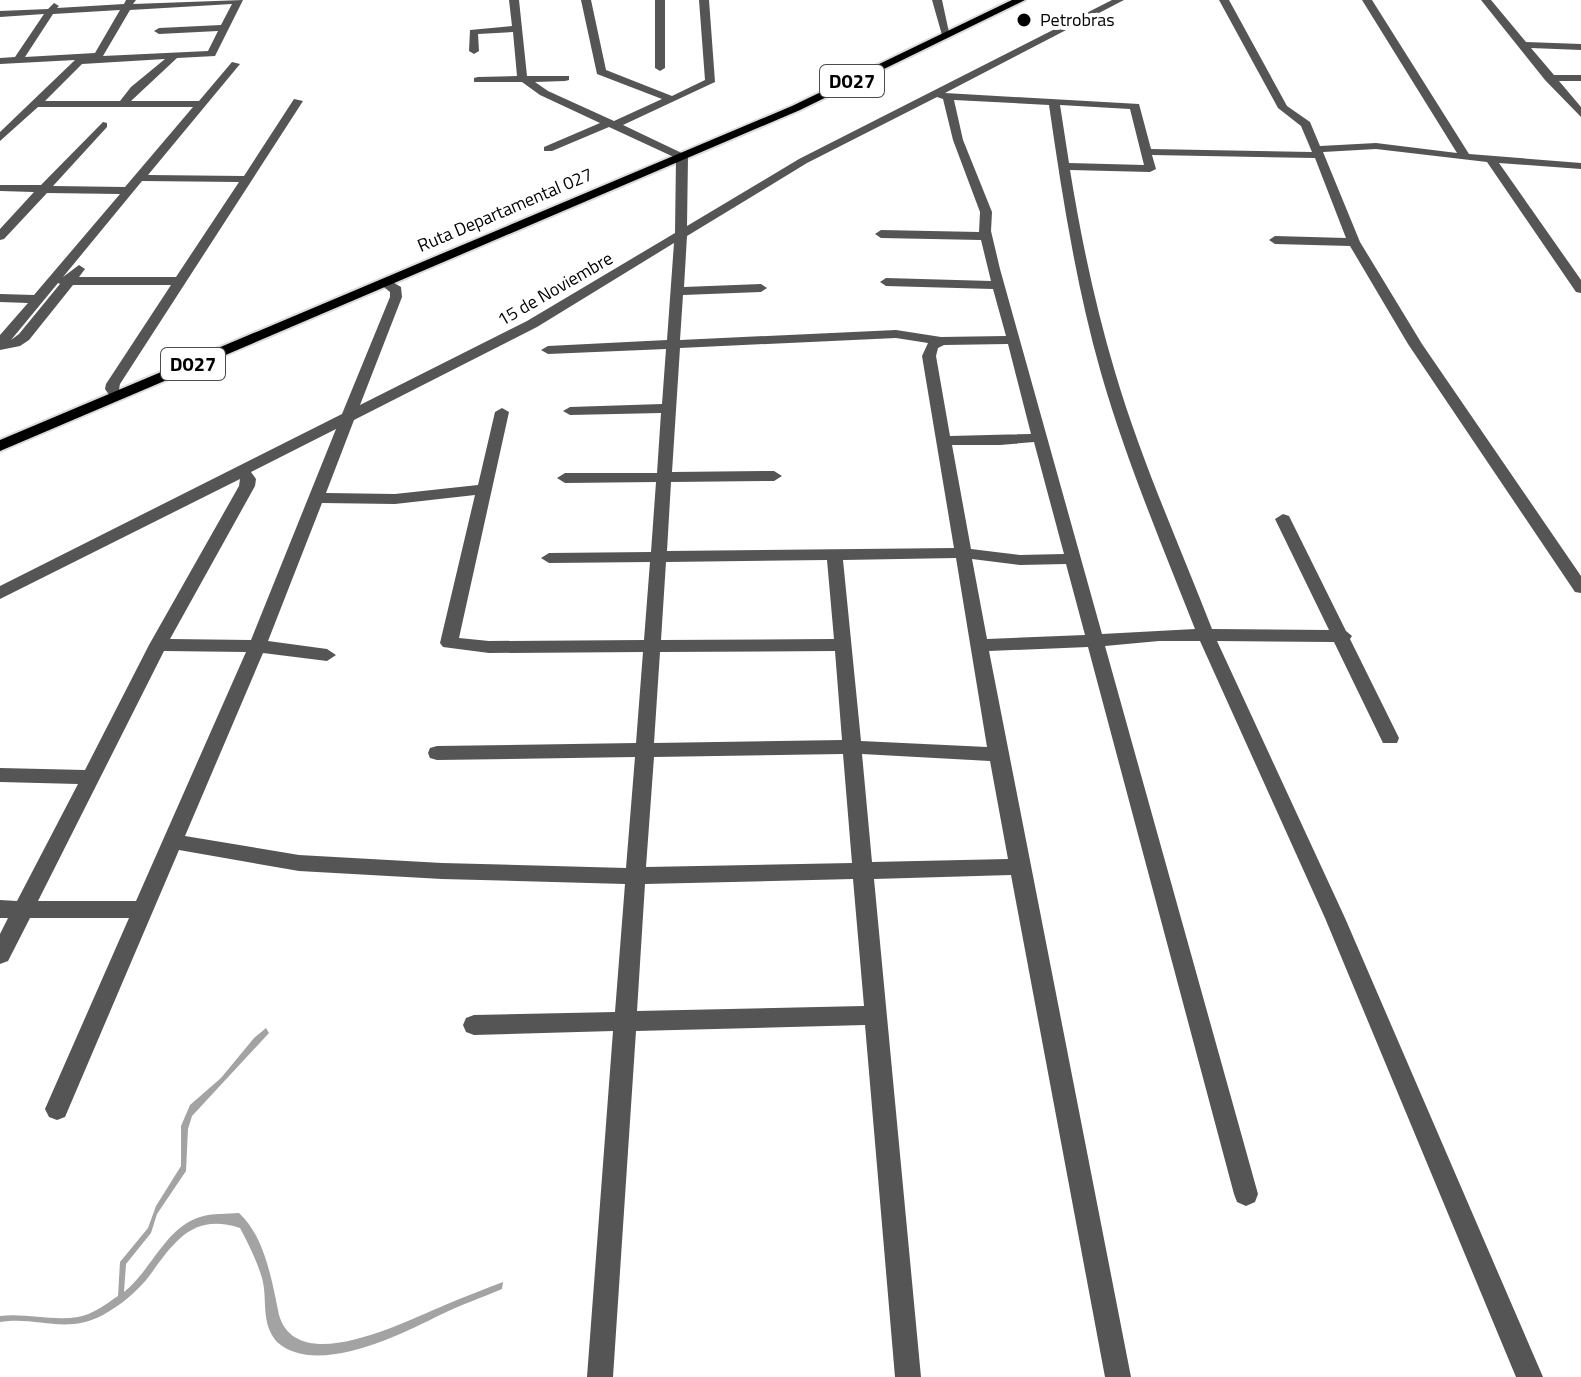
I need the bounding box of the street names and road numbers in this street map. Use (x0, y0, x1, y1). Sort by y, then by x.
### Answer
road number: D027 (820, 65, 884, 97)
street label: Ruta Departamental 027 (413, 160, 597, 259)
street label: 15 de Noviembre (492, 245, 618, 333)
road number: D027 (161, 348, 225, 380)

